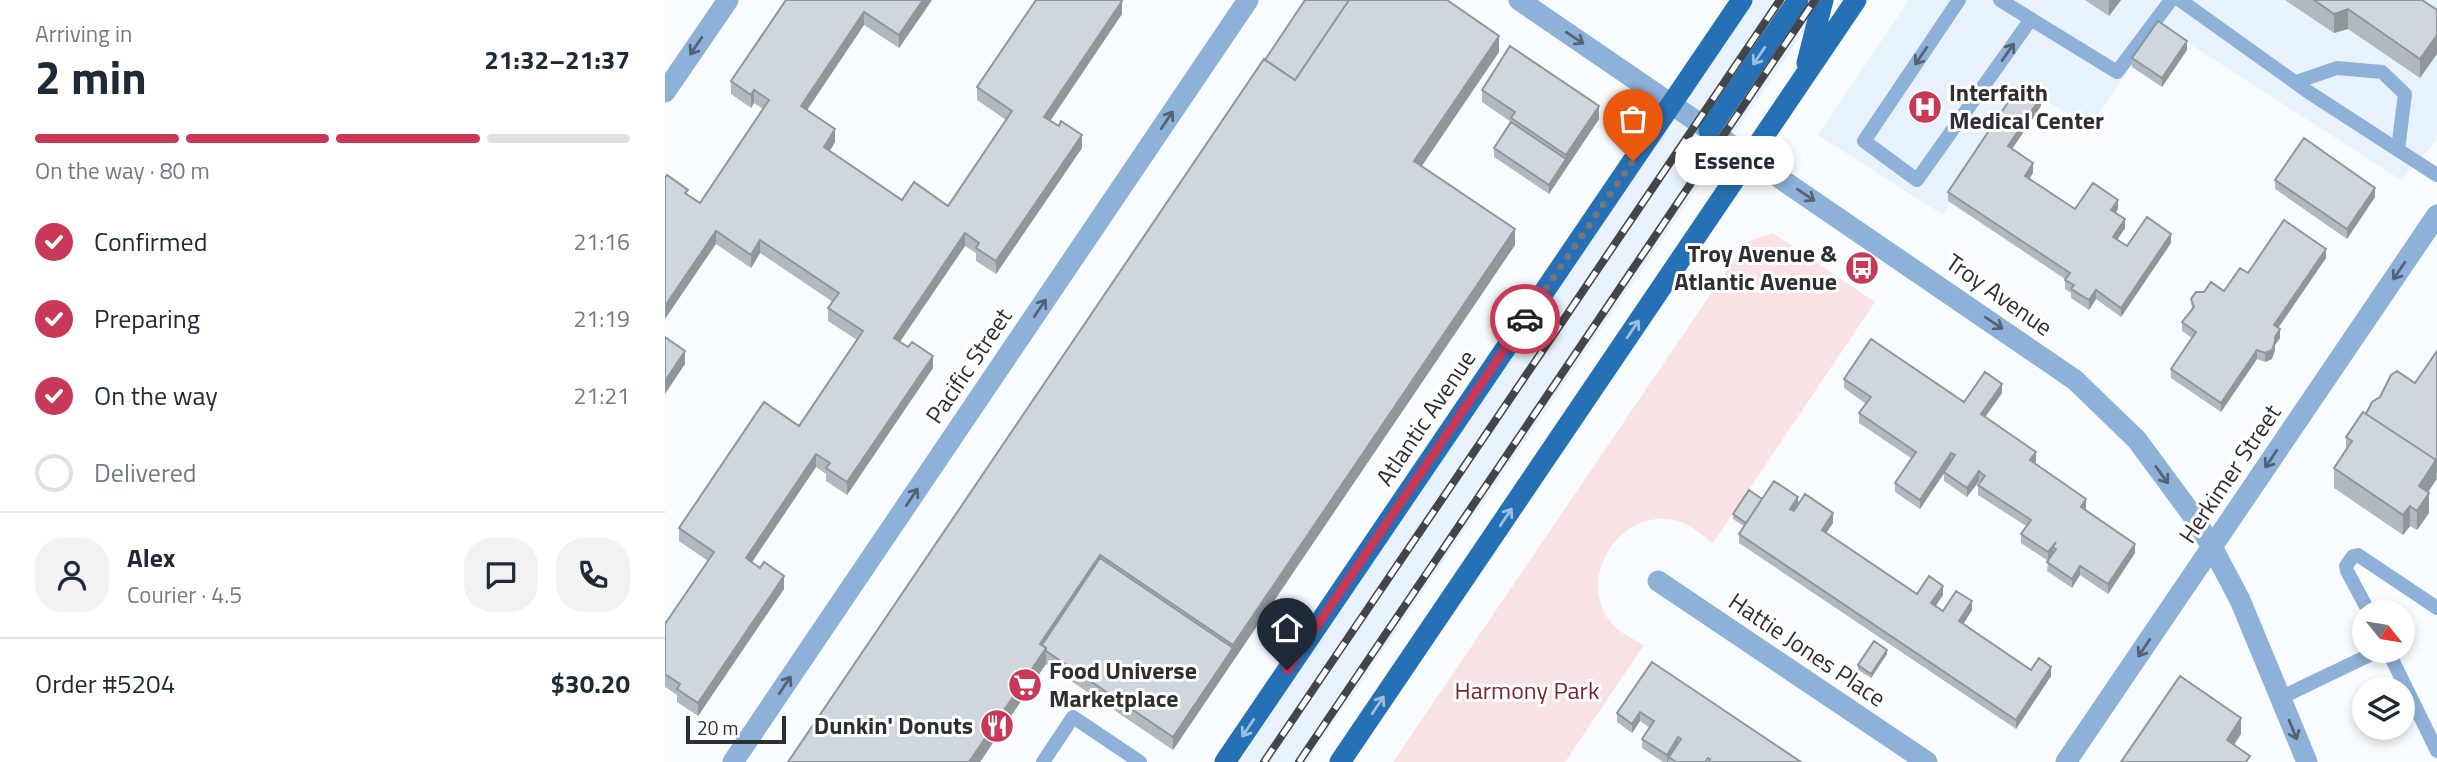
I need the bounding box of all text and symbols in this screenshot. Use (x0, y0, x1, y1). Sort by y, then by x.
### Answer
text: Arriving in (35, 16, 132, 51)
one-way arrow (1565, 31, 1585, 45)
one-way arrow (689, 36, 703, 55)
text: 21:32–21:37 (484, 40, 630, 79)
text: 2 min (35, 42, 147, 112)
one-way arrow (2001, 43, 2015, 62)
one-way arrow (1752, 46, 1766, 65)
one-way arrow (1914, 46, 1928, 66)
place label: Interfaith Medical Center (1949, 74, 2104, 138)
hospital icon: Interfaith Medical Center (1906, 88, 1944, 126)
pin (1603, 89, 1663, 161)
icon: bag (1614, 100, 1652, 138)
one-way arrow (1160, 111, 1174, 130)
callout: Essence (1675, 136, 1794, 186)
text: Essence (1694, 143, 1775, 178)
text: On the way · 80 m (35, 153, 210, 188)
one-way arrow (1796, 189, 1816, 203)
text: Confirmed (94, 222, 208, 261)
icon: check (35, 223, 73, 261)
text: 21:16 (573, 224, 630, 259)
place label: Troy Avenue & Atlantic Avenue (1674, 235, 1837, 299)
street label: Troy Avenue (1939, 244, 2060, 344)
bus stop icon: Troy Avenue & Atlantic Avenue (1843, 249, 1881, 287)
one-way arrow (2392, 261, 2406, 280)
courier (1490, 284, 1560, 354)
text: Preparing (94, 299, 200, 338)
one-way arrow (1033, 299, 1047, 318)
icon: check (35, 300, 73, 338)
street label: Pacific Street (916, 300, 1021, 431)
icon: car (1506, 300, 1544, 338)
text: 21:19 (573, 301, 630, 336)
one-way arrow (1984, 317, 2004, 331)
one-way arrow (1626, 320, 1640, 339)
street label: Atlantic Avenue (1366, 342, 1484, 493)
text: On the way (94, 376, 218, 415)
icon: check (35, 377, 73, 415)
text: 21:21 (573, 378, 630, 413)
street label: Herkimer Street (2169, 396, 2289, 550)
one-way arrow (2264, 449, 2278, 469)
text: Delivered (94, 453, 197, 492)
one-way arrow (2155, 465, 2170, 483)
one-way arrow (905, 488, 919, 507)
one-way arrow (1499, 508, 1513, 527)
button: person (35, 538, 109, 612)
text: Alex (127, 538, 175, 577)
button: chat (464, 538, 538, 612)
button: phone (556, 538, 630, 612)
text: Courier · 4.5 (127, 577, 242, 612)
street label: Hattie Jones Place (1722, 583, 1893, 715)
pin (1257, 598, 1317, 670)
north arrow (2352, 600, 2415, 663)
map controls (2352, 600, 2415, 740)
icon: home (1268, 609, 1306, 647)
one-way arrow (2137, 638, 2151, 657)
place label: Food Universe Marketplace (1049, 652, 1197, 716)
text: Order #5204 (35, 664, 175, 703)
text: $30.20 (551, 664, 630, 703)
supermarket icon: Food Universe Marketplace (1006, 666, 1044, 704)
park label: Harmony Park (1455, 672, 1600, 708)
one-way arrow (778, 676, 792, 695)
button: layers (2352, 677, 2415, 740)
one-way arrow (1371, 696, 1385, 716)
place label: Dunkin' Donuts (814, 707, 973, 743)
restaurant icon: Dunkin' Donuts (978, 707, 1016, 745)
scale bar (686, 713, 786, 745)
text: 20 m (697, 713, 738, 742)
one-way arrow (1241, 718, 1255, 737)
one-way arrow (2288, 719, 2301, 740)

